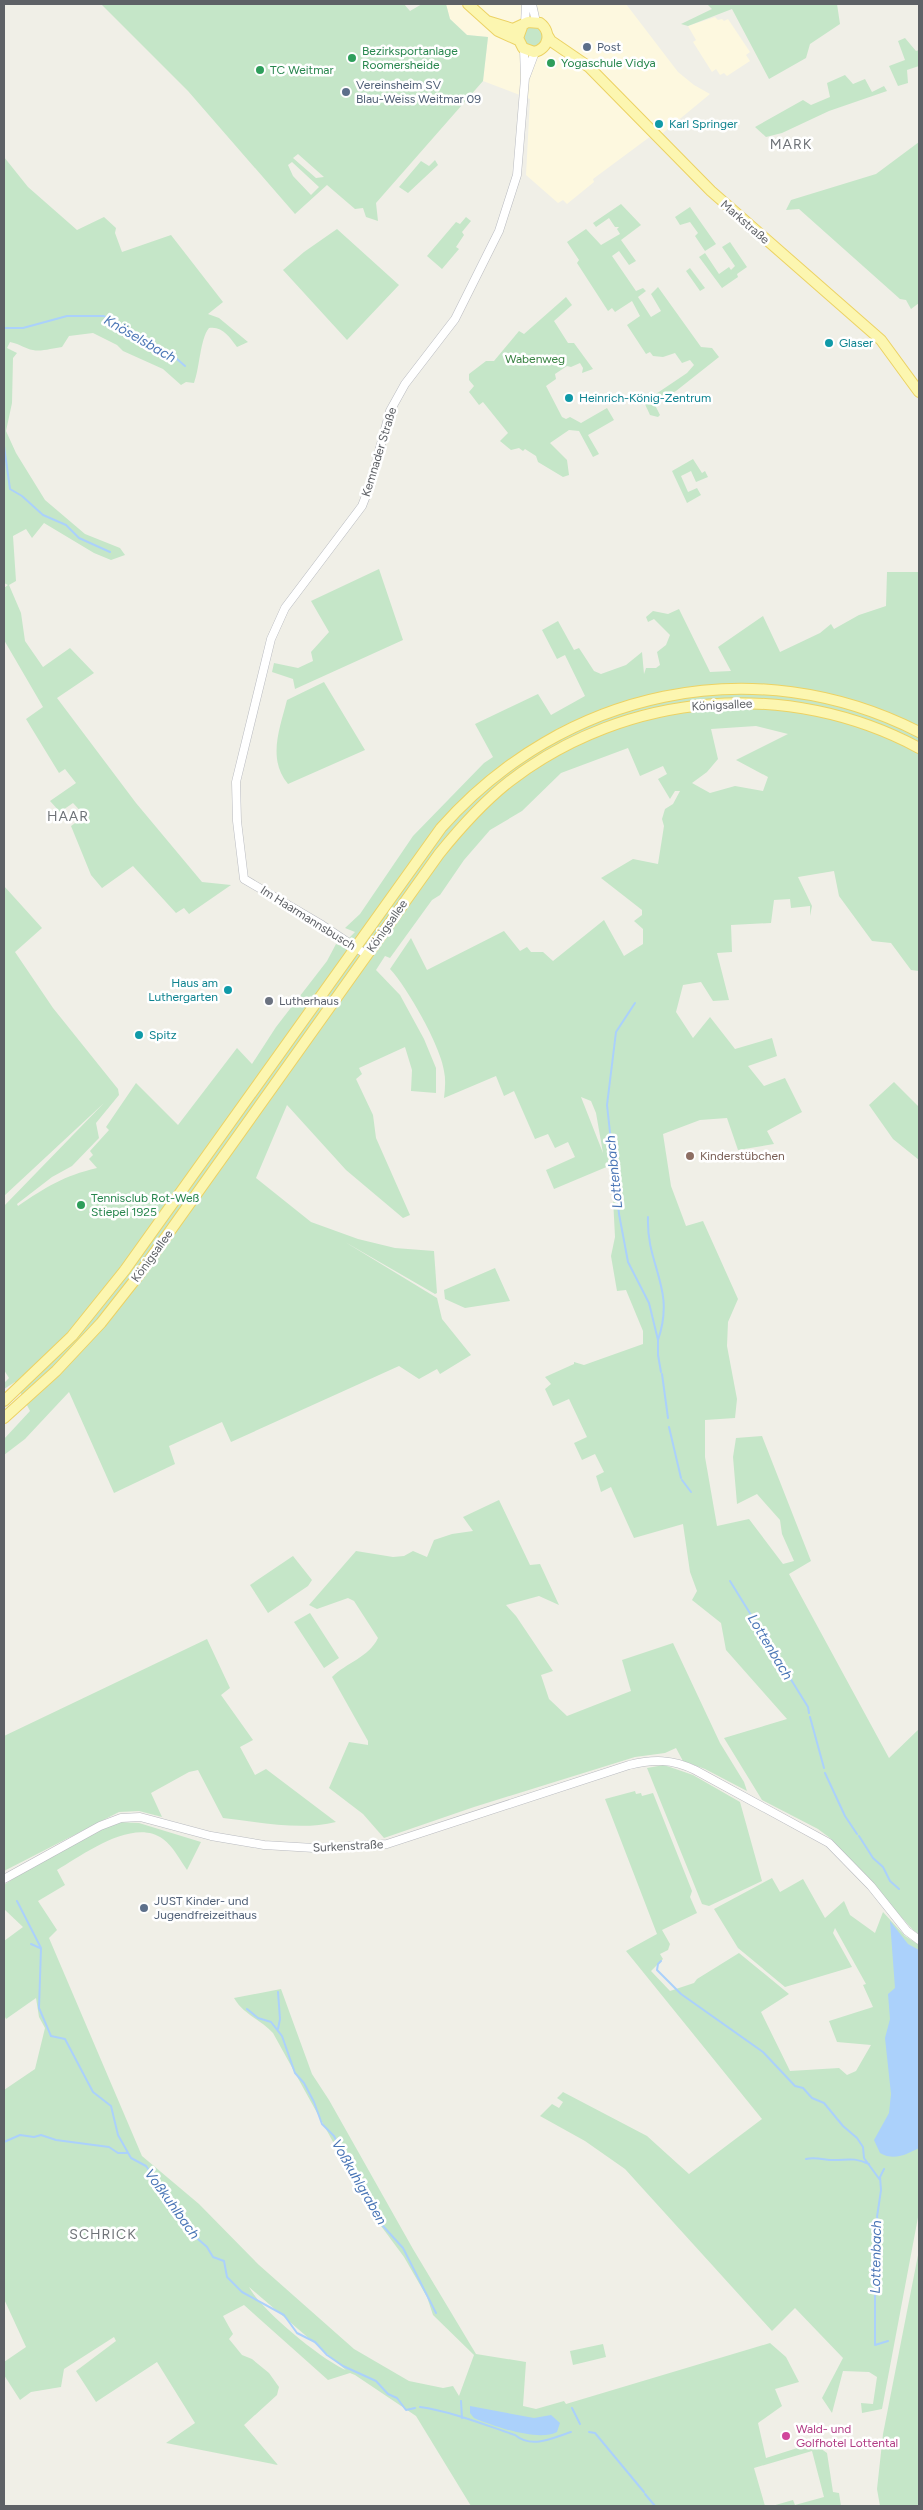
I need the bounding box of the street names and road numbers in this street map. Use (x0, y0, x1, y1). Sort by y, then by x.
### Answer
street label: Markstraße (718, 197, 772, 247)
street label: Kemnader Straße (359, 405, 399, 498)
street label: Königsallee (691, 696, 753, 714)
street label: Im Haarmannsbusch (258, 883, 358, 953)
street label: Königsallee (364, 897, 410, 955)
street label: Königsallee (128, 1227, 176, 1285)
street label: Surkenstraße (312, 1837, 384, 1855)

